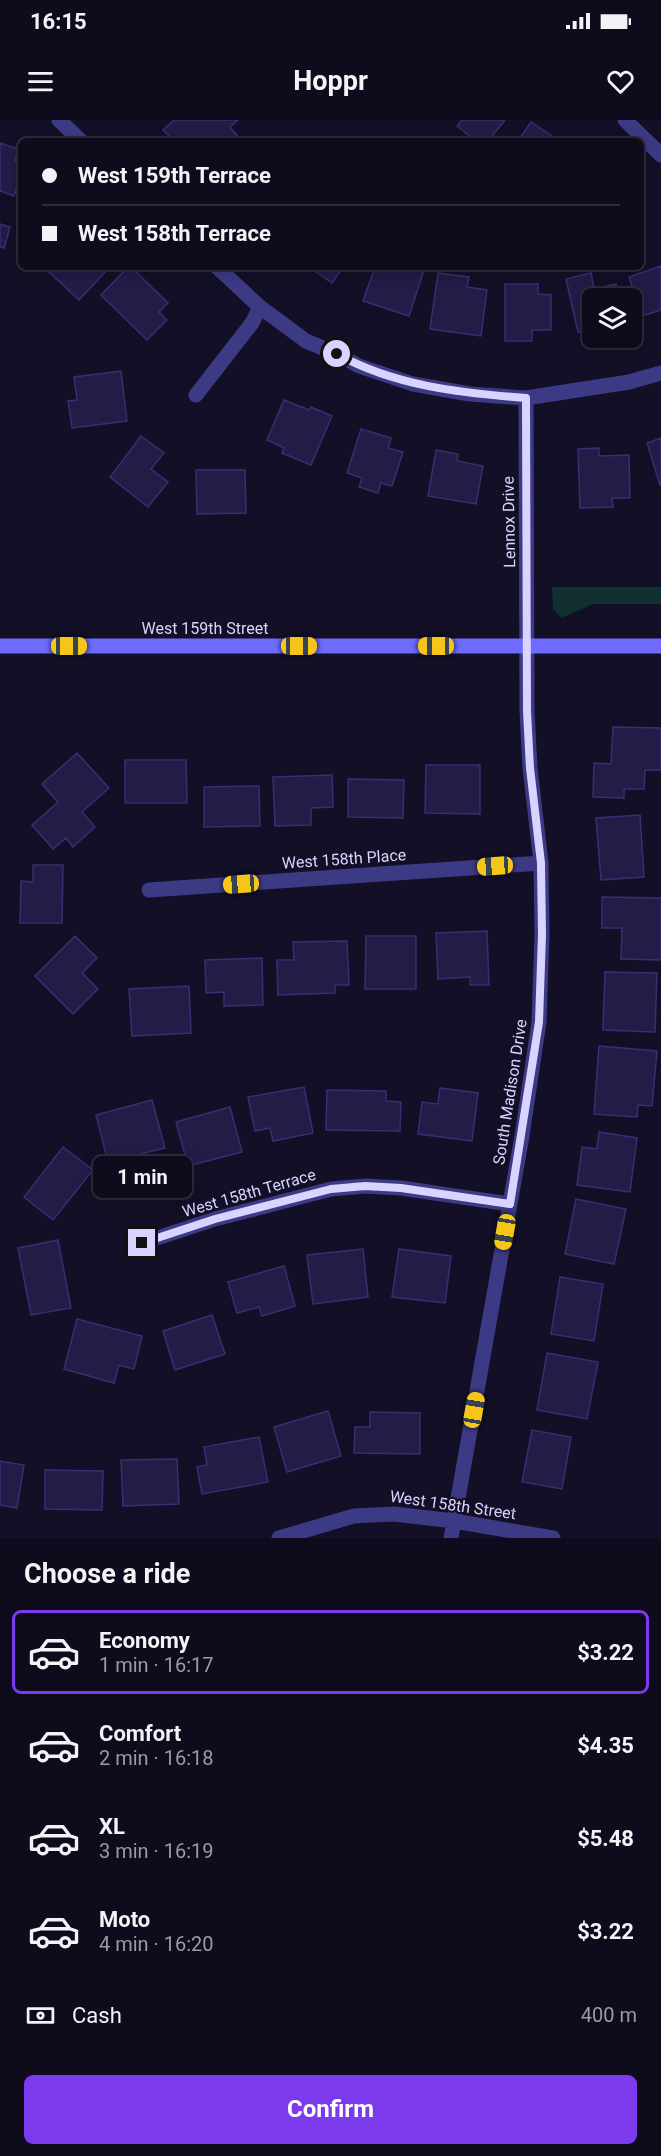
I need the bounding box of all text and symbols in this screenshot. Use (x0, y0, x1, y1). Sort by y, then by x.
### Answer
text: 16:15 (30, 9, 87, 34)
icon: menu (24, 65, 57, 98)
text: Hoppr (293, 65, 368, 97)
icon: heart (604, 65, 637, 98)
text: West 159th Terrace (78, 163, 271, 188)
text: West 158th Terrace (78, 221, 271, 246)
map controls (582, 288, 642, 348)
button: layers (582, 288, 642, 348)
route start (323, 340, 350, 367)
street label: Lennox Drive (499, 476, 519, 568)
street label: West 159th Street (141, 619, 269, 638)
car (51, 637, 87, 655)
car (281, 637, 317, 655)
car (418, 637, 454, 655)
street label: West 158th Place (281, 845, 407, 873)
car (476, 856, 514, 876)
car (222, 874, 260, 894)
street label: South Madison Drive (489, 1018, 531, 1166)
callout: 1 min (92, 1156, 192, 1198)
text: 1 min (117, 1165, 168, 1189)
street label: West 158th Terrace (180, 1165, 318, 1221)
car (493, 1213, 517, 1251)
route end (128, 1229, 155, 1256)
car (462, 1391, 486, 1429)
street label: West 158th Street (389, 1487, 517, 1523)
text: Choose a ride (24, 1558, 190, 1590)
icon: car (27, 1625, 81, 1679)
text: Economy (99, 1628, 190, 1653)
text: $3.22 (577, 1640, 634, 1665)
text: 1 min · 16:17 (99, 1653, 214, 1677)
icon: car (27, 1718, 81, 1772)
text: Comfort (99, 1721, 181, 1746)
text: $4.35 (577, 1733, 634, 1758)
text: 2 min · 16:18 (99, 1746, 214, 1770)
icon: car (27, 1811, 81, 1865)
text: XL (99, 1814, 125, 1839)
text: $5.48 (577, 1826, 634, 1851)
text: 3 min · 16:19 (99, 1839, 214, 1863)
icon: car (27, 1904, 81, 1958)
text: Moto (99, 1907, 150, 1932)
text: $3.22 (577, 1919, 634, 1944)
text: 4 min · 16:20 (99, 1932, 214, 1956)
icon: cash (24, 1999, 57, 2032)
text: Cash (72, 2003, 122, 2028)
text: 400 m (581, 2003, 637, 2027)
button: Confirm (24, 2075, 637, 2144)

